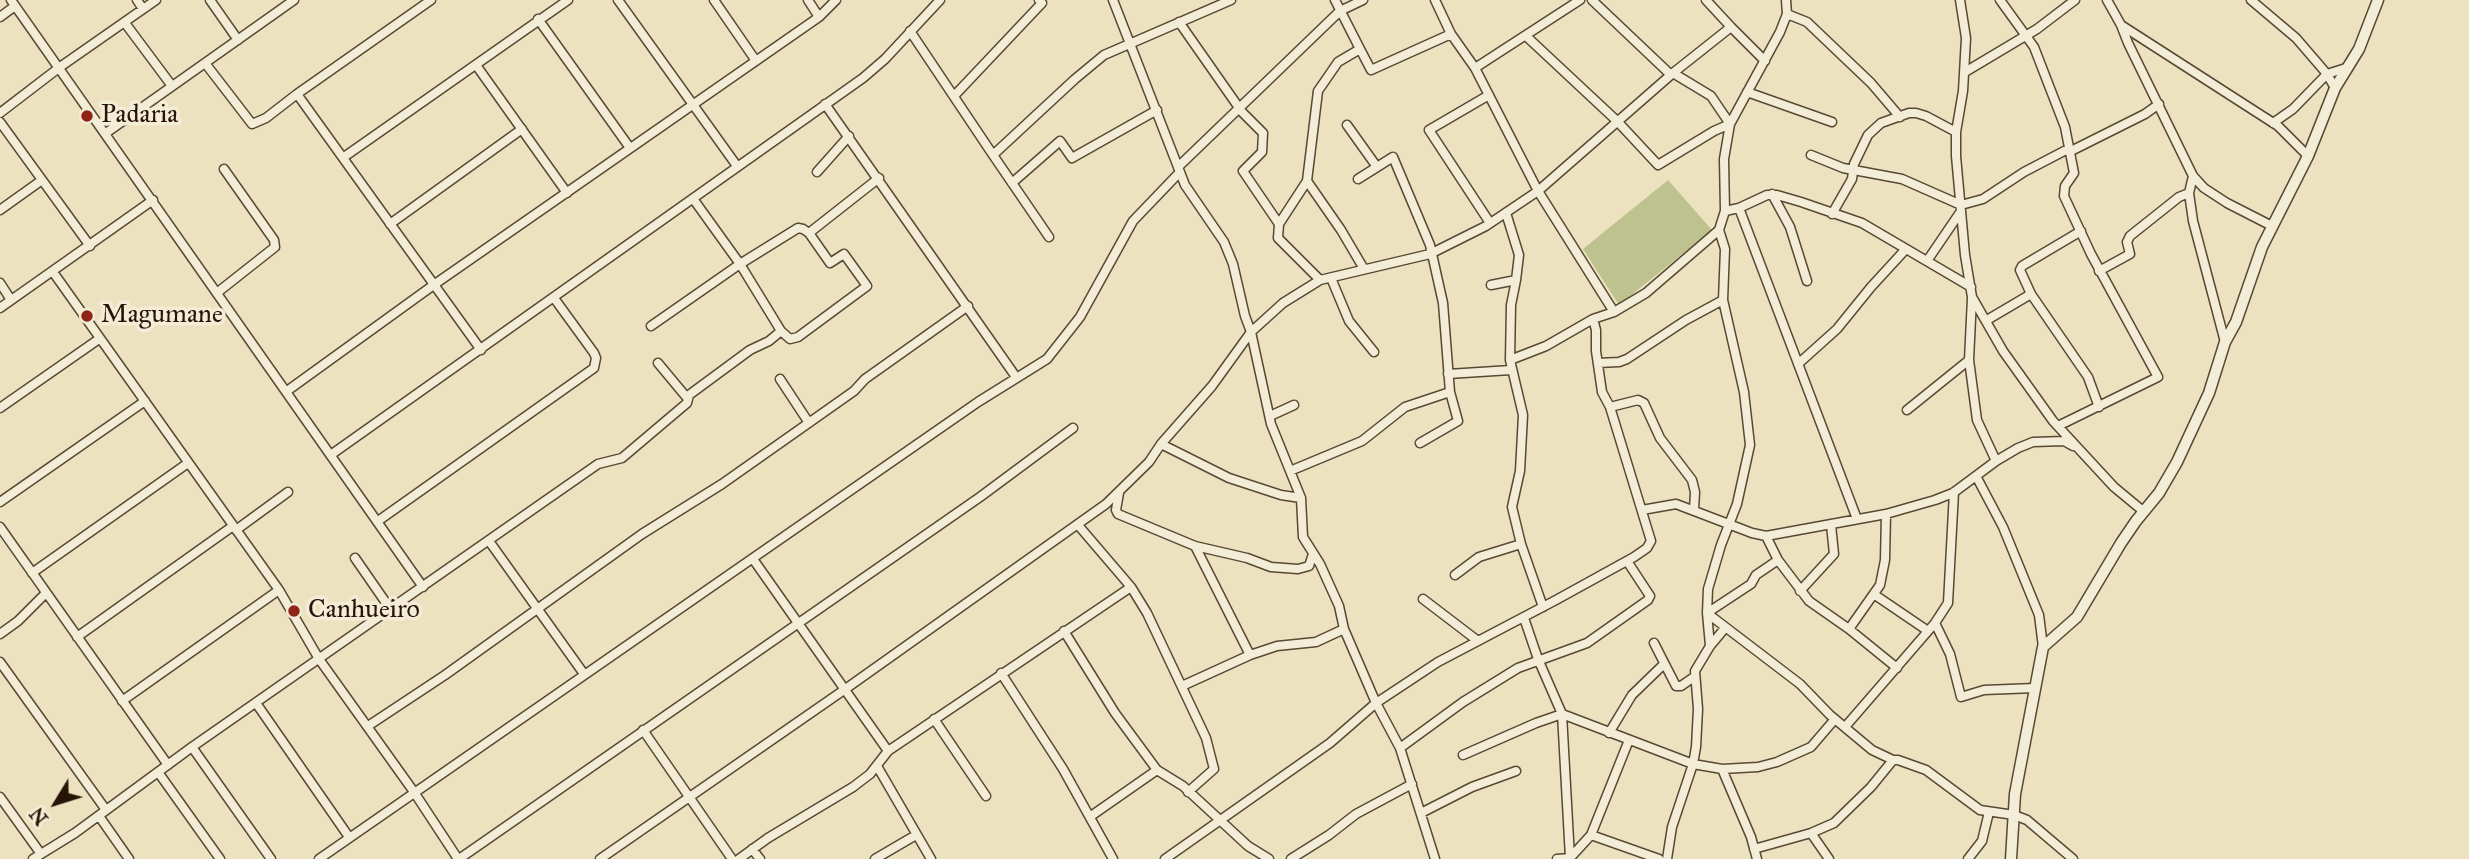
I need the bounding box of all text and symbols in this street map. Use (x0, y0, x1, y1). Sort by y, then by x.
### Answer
place label: Padaria (101, 100, 178, 132)
marker: Padaria (79, 108, 95, 124)
place label: Magumane (101, 300, 223, 332)
marker: Magumane (79, 308, 95, 324)
place label: Canhueiro (308, 595, 420, 627)
marker: Canhueiro (286, 603, 302, 619)
north arrow (21, 768, 91, 838)
text: N (25, 803, 53, 830)

